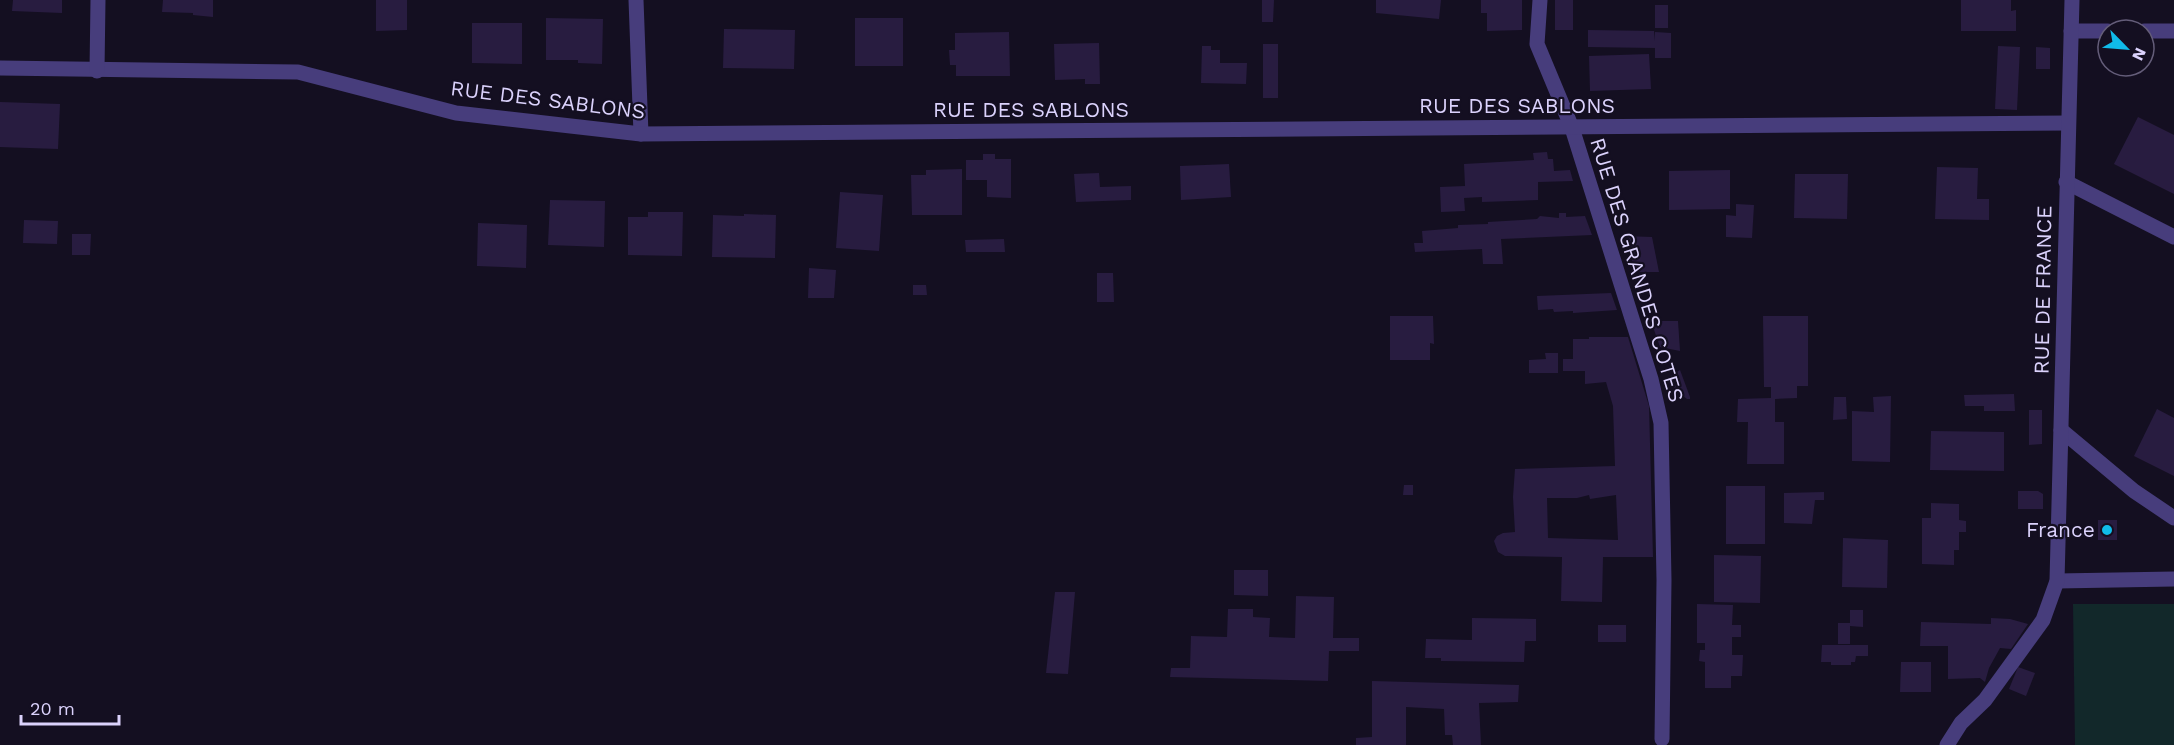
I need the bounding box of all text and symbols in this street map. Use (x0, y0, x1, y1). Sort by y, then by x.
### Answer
north arrow (2096, 18, 2156, 78)
text: N (2128, 45, 2150, 64)
street label: RUE DES SABLONS (449, 75, 647, 124)
street label: RUE DES SABLONS (1419, 93, 1615, 118)
street label: RUE DES SABLONS (933, 97, 1129, 122)
street label: RUE DES GRANDES COTES (1585, 135, 1690, 405)
street label: RUE DE FRANCE (2029, 205, 2056, 375)
place label: France (2026, 517, 2095, 542)
marker: France (2100, 523, 2114, 537)
scale bar (21, 688, 118, 726)
text: 20 m (30, 698, 75, 719)

